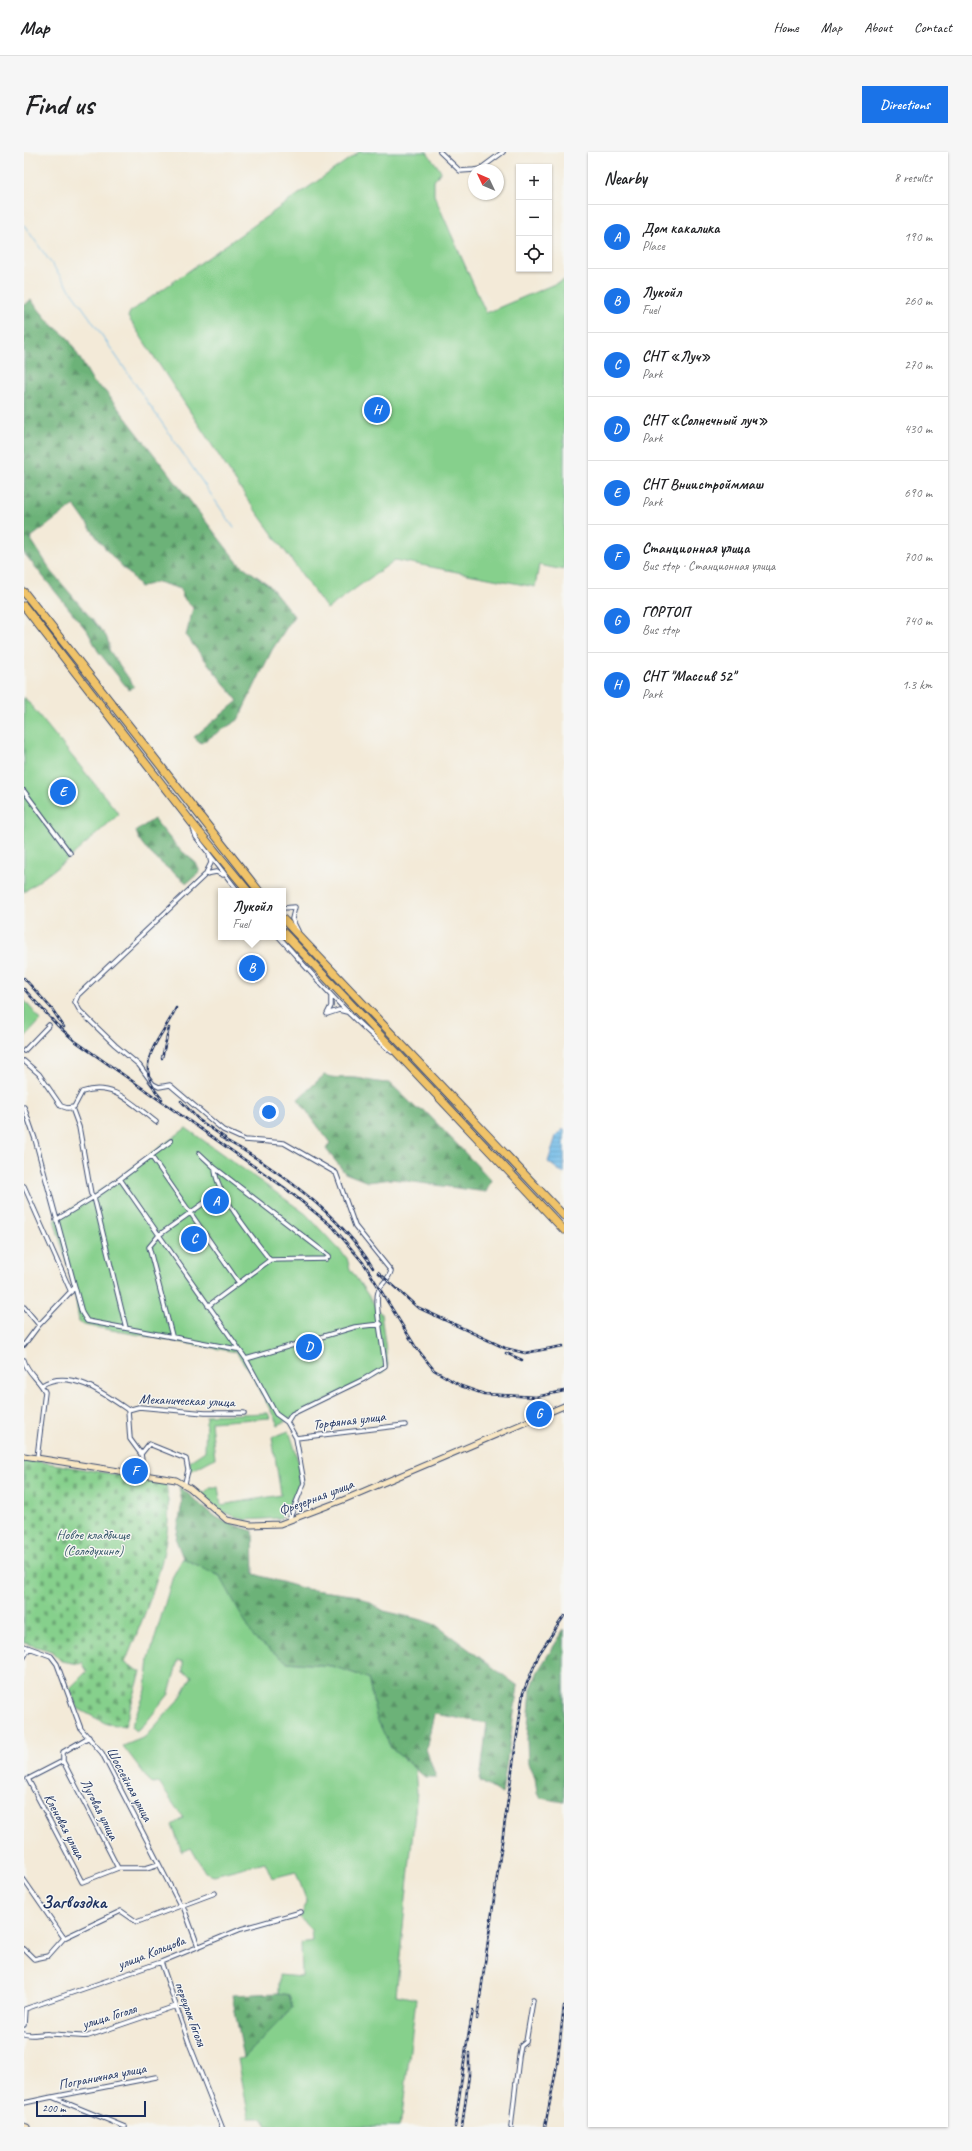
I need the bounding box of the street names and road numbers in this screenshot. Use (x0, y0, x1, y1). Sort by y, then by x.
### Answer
street label: Механическая улица (139, 1390, 236, 1411)
street label: Торфяная улица (312, 1408, 387, 1433)
street label: Фрезерная улица (276, 1475, 357, 1520)
street label: Шоссейная улица (103, 1744, 157, 1825)
street label: Луговая улица (77, 1776, 123, 1844)
street label: Кленовая улица (40, 1791, 89, 1863)
street label: улица Кольцова (114, 1931, 188, 1973)
street label: переулок Гоголя (171, 1979, 210, 2050)
street label: улица Гоголя (79, 2000, 140, 2033)
street label: Пограничная улица (57, 2059, 149, 2093)

